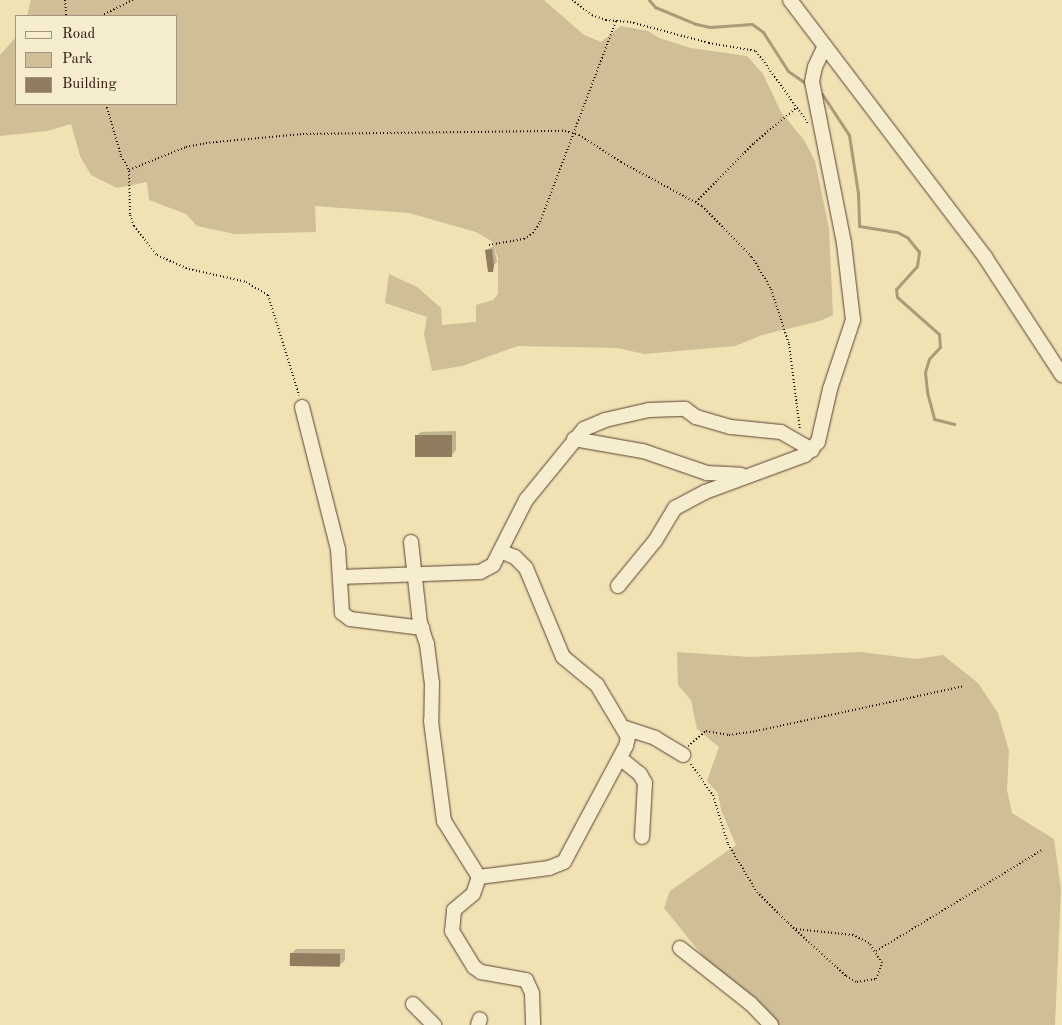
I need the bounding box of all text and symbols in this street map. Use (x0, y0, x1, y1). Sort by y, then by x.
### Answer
legend (15, 15, 178, 105)
text: Road (62, 27, 95, 42)
text: Park (62, 52, 93, 67)
text: Building (62, 77, 117, 92)

